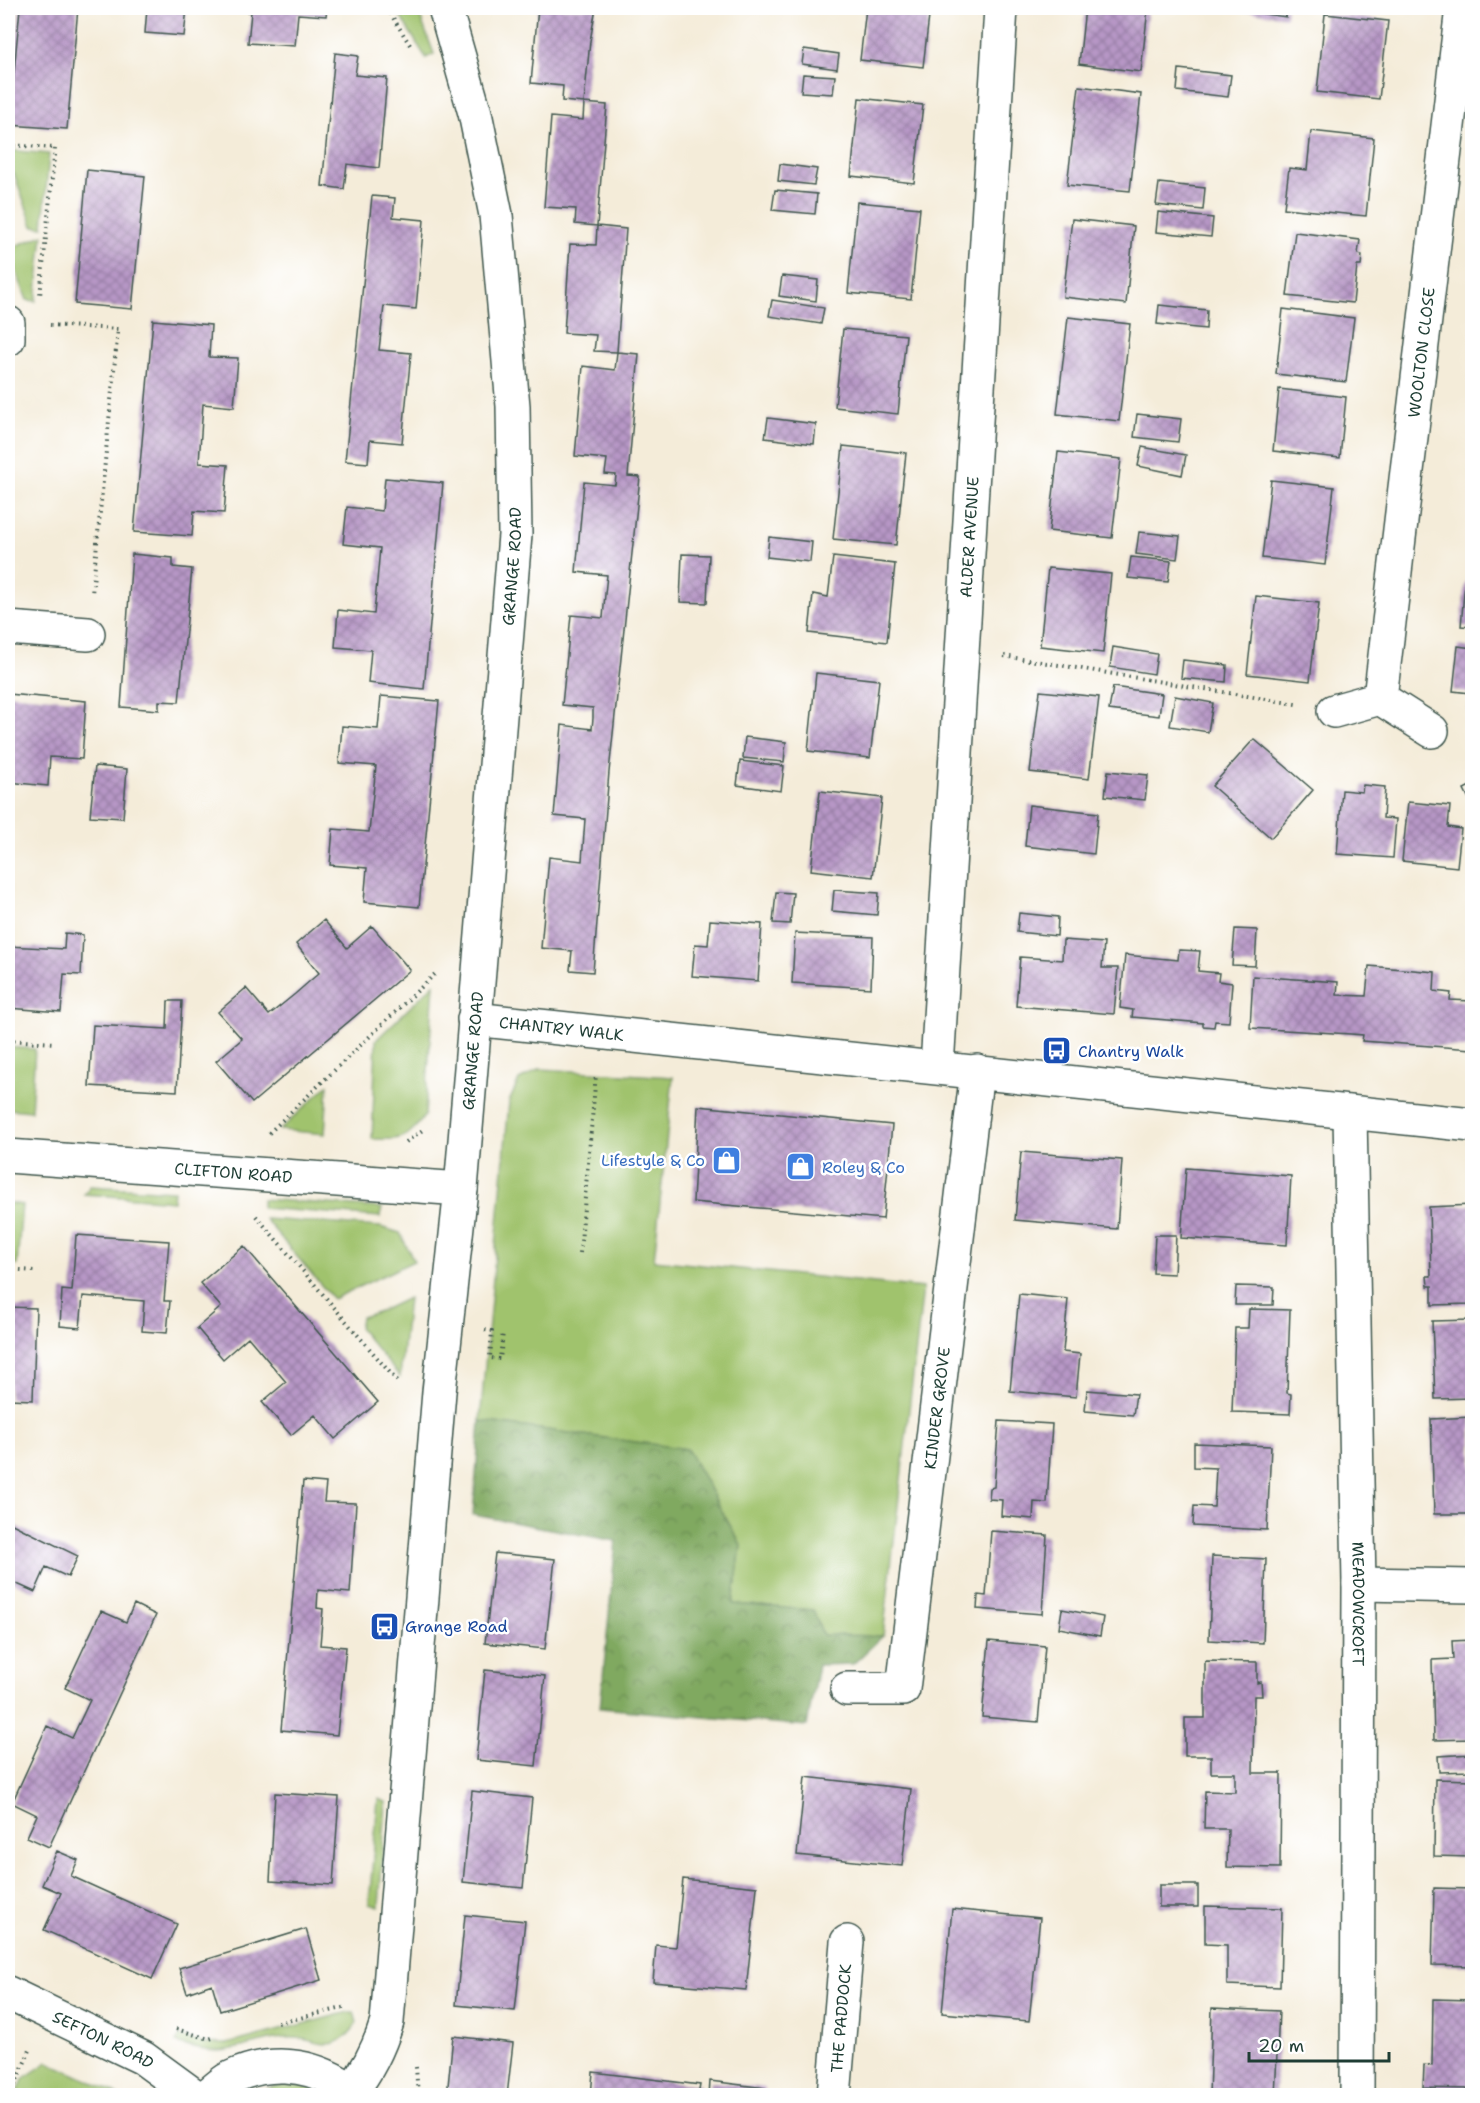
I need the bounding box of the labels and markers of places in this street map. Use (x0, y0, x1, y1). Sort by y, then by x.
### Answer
bus stop icon: Chantry Walk (1041, 1035, 1073, 1067)
place label: Chantry Walk (1078, 1041, 1184, 1062)
shop icon: Lifestyle & Co (710, 1144, 742, 1176)
place label: Lifestyle & Co (601, 1150, 705, 1171)
shop icon: Roley & Co (785, 1151, 817, 1183)
place label: Roley & Co (822, 1157, 905, 1178)
bus stop icon: Grange Road (368, 1610, 400, 1642)
place label: Grange Road (405, 1616, 508, 1637)

